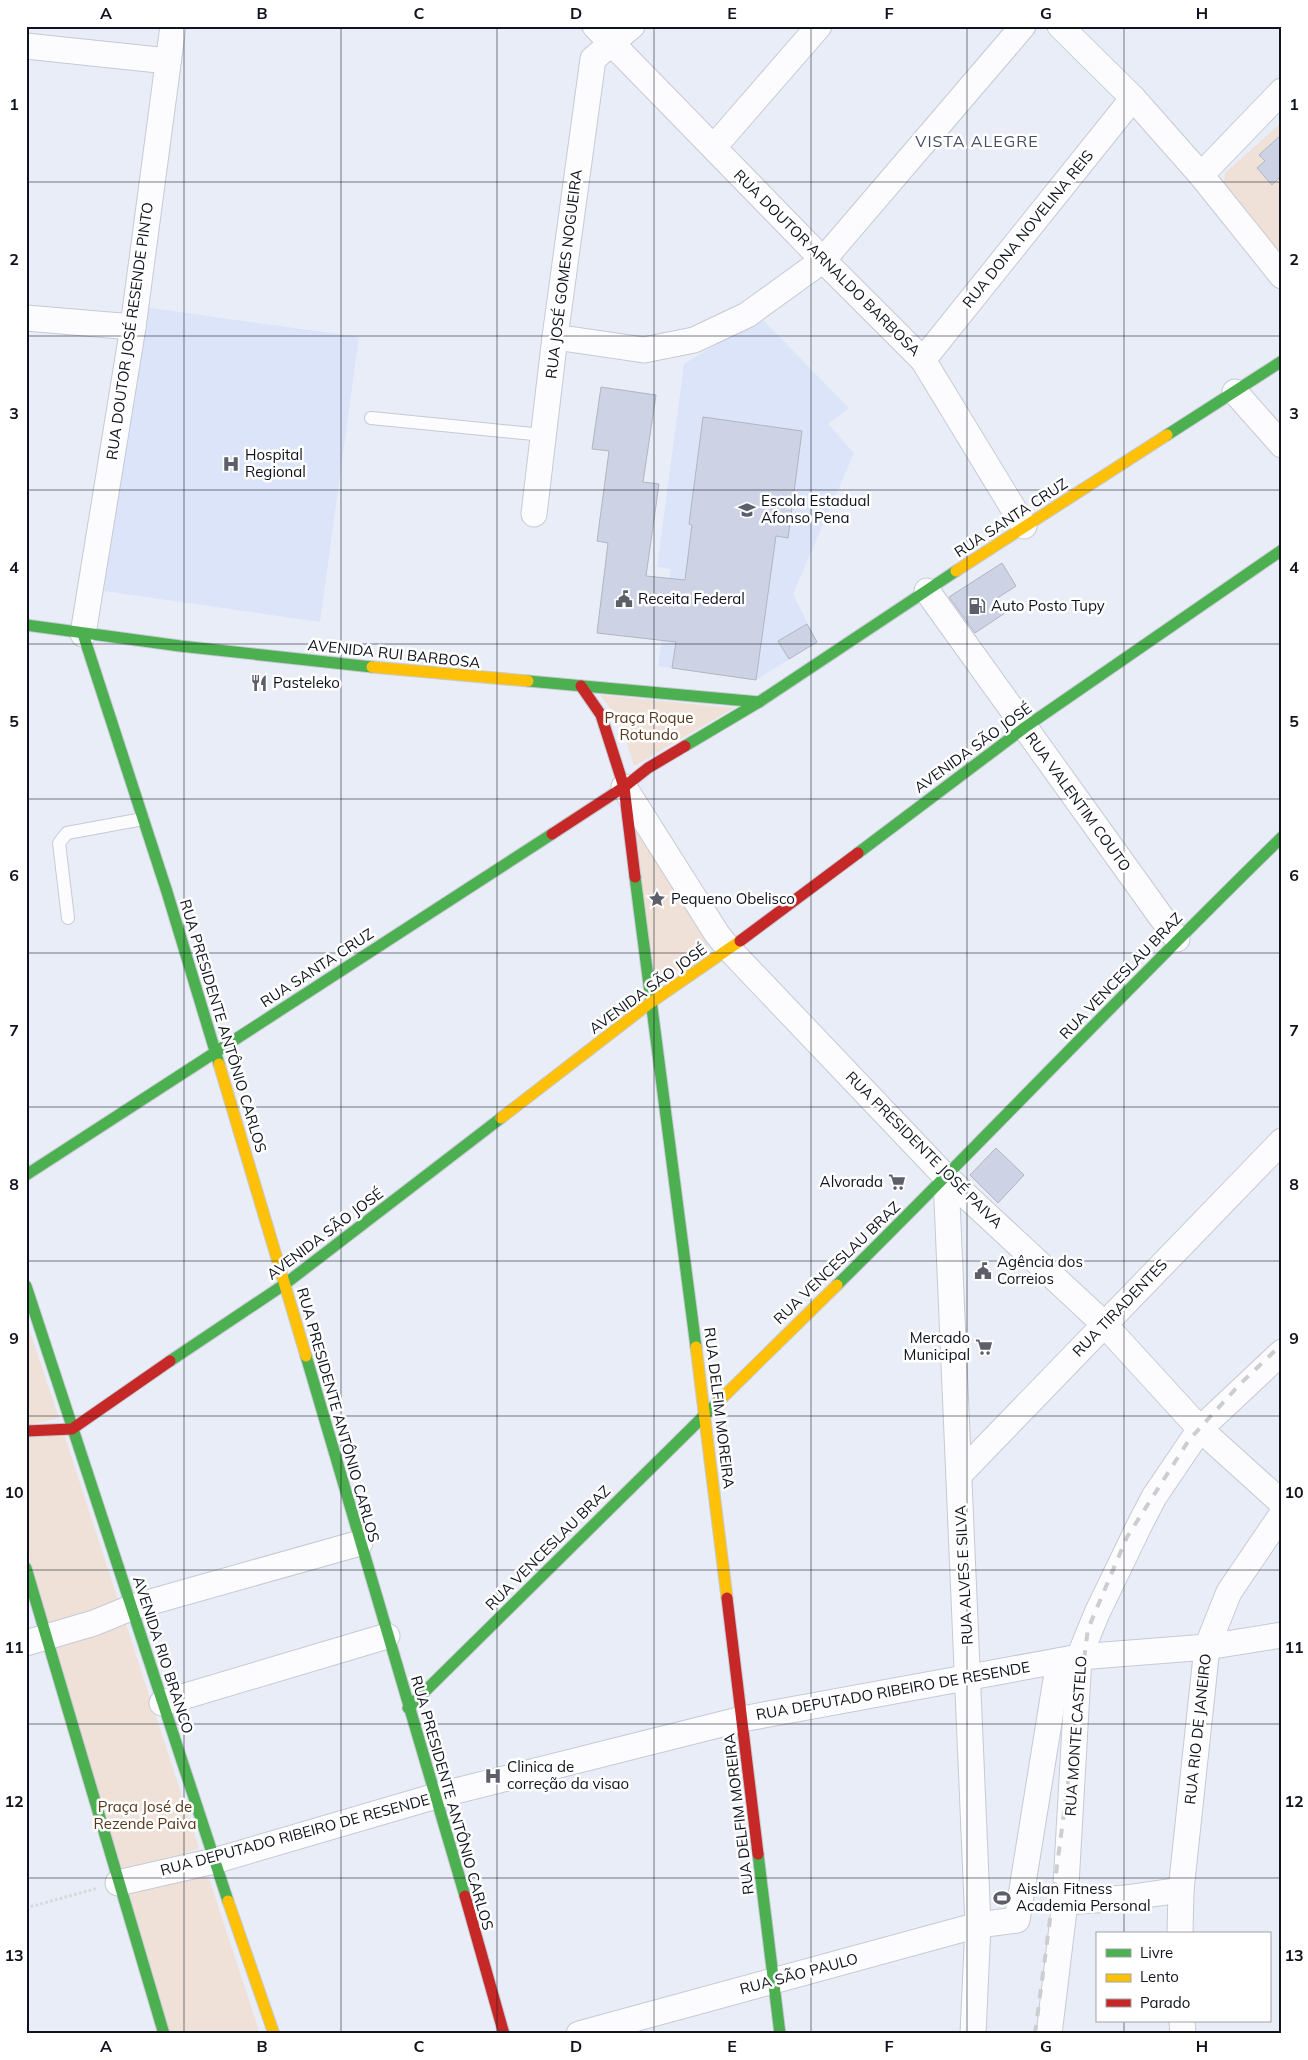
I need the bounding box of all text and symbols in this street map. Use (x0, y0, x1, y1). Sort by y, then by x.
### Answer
text: A (100, 3, 112, 23)
text: B (256, 3, 268, 23)
text: C (414, 3, 425, 23)
text: D (570, 3, 582, 23)
text: E (727, 3, 737, 23)
text: F (884, 3, 894, 23)
text: G (1040, 3, 1052, 23)
text: H (1196, 3, 1208, 23)
text: 1 (9, 94, 19, 114)
text: 1 (1289, 94, 1299, 114)
district label: VISTA ALEGRE (915, 131, 1039, 151)
street label: RUA DONA NOVELINA REIS (958, 146, 1097, 311)
street label: RUA DOUTOR ARNALDO BARBOSA (730, 165, 925, 360)
street label: RUA JOSÉ GOMES NOGUEIRA (541, 168, 586, 380)
street label: RUA DOUTOR JOSÉ RESENDE PINTO (102, 201, 157, 461)
text: 2 (9, 249, 19, 269)
text: 2 (1289, 249, 1299, 269)
text: 3 (9, 403, 19, 423)
text: 3 (1289, 403, 1299, 423)
place label: Hospital Regional (245, 445, 306, 481)
hospital icon: Hospital Regional (221, 454, 241, 474)
street label: RUA SANTA CRUZ (951, 474, 1071, 561)
place label: Escola Estadual Afonso Pena (761, 491, 870, 527)
school or university icon: Escola Estadual Afonso Pena (737, 500, 757, 520)
text: 4 (9, 557, 19, 577)
text: 4 (1289, 557, 1299, 577)
public building icon: Receita Federal (614, 589, 634, 609)
place label: Receita Federal (638, 589, 745, 608)
fuel station icon: Auto Posto Tupy (967, 596, 987, 616)
place label: Auto Posto Tupy (991, 596, 1105, 615)
street label: AVENIDA RUI BARBOSA (307, 635, 481, 672)
restaurant icon: Pasteleko (249, 673, 269, 693)
place label: Pasteleko (273, 673, 340, 692)
street label: AVENIDA SÃO JOSÉ (910, 698, 1035, 797)
park label: Praça Roque Rotundo (605, 708, 693, 744)
text: 5 (9, 711, 19, 731)
text: 5 (1289, 711, 1299, 731)
street label: RUA VALENTIM COUTO (1022, 728, 1135, 875)
text: 6 (9, 865, 19, 885)
text: 6 (1289, 865, 1299, 885)
place icon: Pequeno Obelisco (647, 889, 667, 909)
place label: Pequeno Obelisco (671, 889, 795, 908)
street label: RUA PRESIDENTE ANTÔNIO CARLOS (176, 897, 271, 1155)
street label: RUA VENCESLAU BRAZ (1055, 908, 1186, 1043)
street label: RUA SANTA CRUZ (257, 924, 377, 1011)
street label: AVENIDA SÃO JOSÉ (585, 939, 710, 1038)
text: 7 (9, 1020, 19, 1040)
text: 7 (1289, 1020, 1299, 1040)
street label: RUA PRESIDENTE JOSÉ PAIVA (842, 1067, 1007, 1232)
place label: Alvorada (820, 1172, 883, 1191)
supermarket icon: Alvorada (887, 1172, 907, 1192)
text: 8 (9, 1174, 19, 1194)
text: 8 (1289, 1174, 1299, 1194)
street label: AVENIDA SÃO JOSÉ (263, 1184, 387, 1284)
street label: RUA VENCESLAU BRAZ (769, 1197, 904, 1328)
place label: Agência dos Correios (997, 1252, 1083, 1288)
street label: RUA TIRADENTES (1068, 1255, 1171, 1361)
public building icon: Agência dos Correios (973, 1261, 993, 1281)
street label: RUA PRESIDENTE ANTÔNIO CARLOS (293, 1285, 384, 1544)
street label: RUA DELFIM MOREIRA (700, 1326, 739, 1490)
text: 9 (9, 1328, 19, 1348)
place label: Mercado Municipal (904, 1328, 970, 1364)
text: 9 (1289, 1328, 1299, 1348)
supermarket icon: Mercado Municipal (974, 1337, 994, 1357)
street label: RUA VENCESLAU BRAZ (481, 1481, 614, 1614)
text: 10 (4, 1482, 24, 1502)
text: 10 (1284, 1482, 1304, 1502)
street label: RUA ALVES E SILVA (950, 1505, 977, 1645)
street label: AVENIDA RIO BRANCO (129, 1574, 198, 1736)
text: 11 (4, 1637, 24, 1657)
text: 11 (1284, 1637, 1304, 1657)
street label: RUA RIO DE JANEIRO (1180, 1653, 1215, 1805)
street label: RUA MONTE CASTELO (1060, 1655, 1091, 1817)
street label: RUA DEPUTADO RIBEIRO DE RESENDE (754, 1657, 1032, 1724)
street label: RUA PRESIDENTE ANTÔNIO CARLOS (407, 1673, 498, 1932)
street label: RUA DELFIM MOREIRA (719, 1732, 758, 1896)
place label: Clinica de correção da visao (507, 1757, 629, 1793)
hospital icon: Clinica de correção da visao (483, 1766, 503, 1786)
street label: RUA DEPUTADO RIBEIRO DE RESENDE (158, 1789, 432, 1880)
text: 12 (4, 1791, 24, 1811)
text: 12 (1284, 1791, 1304, 1811)
park label: Praça José de Rezende Paiva (94, 1797, 196, 1833)
place label: Aislan Fitness Academia Personal (1016, 1879, 1150, 1915)
sports icon: Aislan Fitness Academia Personal (992, 1888, 1012, 1908)
legend (1096, 1932, 1270, 2022)
text: Livre (1140, 1943, 1173, 1962)
text: 13 (4, 1945, 24, 1965)
text: 13 (1284, 1945, 1304, 1965)
street label: RUA SÃO PAULO (738, 1949, 860, 1998)
text: Lento (1140, 1967, 1179, 1986)
text: Parado (1140, 1993, 1190, 2012)
text: A (100, 2036, 112, 2056)
text: B (256, 2036, 268, 2056)
text: C (414, 2036, 425, 2056)
text: D (570, 2036, 582, 2056)
text: E (727, 2036, 737, 2056)
text: F (884, 2036, 894, 2056)
text: G (1040, 2036, 1052, 2056)
text: H (1196, 2036, 1208, 2056)

